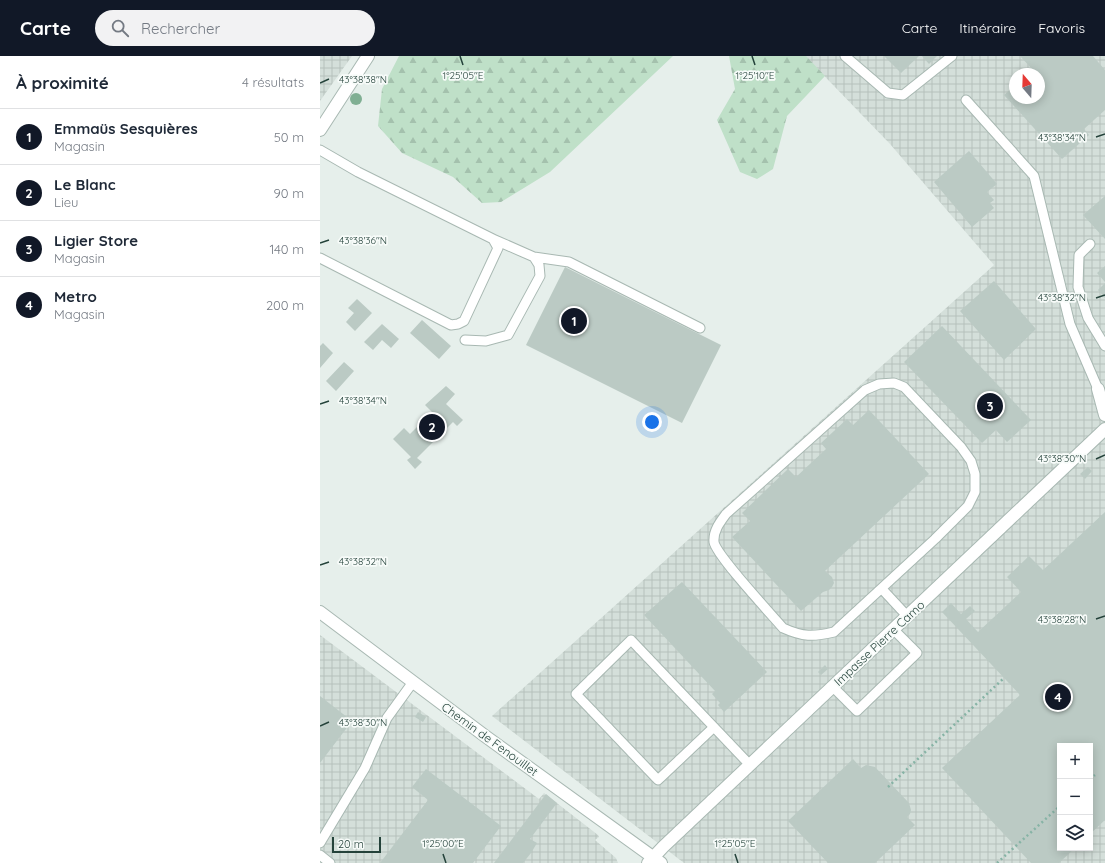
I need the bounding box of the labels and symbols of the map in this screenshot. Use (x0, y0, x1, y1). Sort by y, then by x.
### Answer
north arrow (1009, 68, 1045, 104)
text: 1°25'05"E (443, 69, 484, 82)
text: 1°25'10"E (735, 69, 775, 82)
text: 43°38'38"N (339, 73, 387, 86)
text: 43°38'34"N (1038, 131, 1086, 144)
text: 43°38'36"N (339, 234, 387, 247)
text: 43°38'32"N (1038, 291, 1086, 304)
pin: 1 (561, 306, 587, 336)
pin: 3 (977, 391, 1003, 421)
text: 43°38'34"N (339, 394, 387, 407)
pin: 2 (419, 412, 445, 442)
your location (642, 412, 662, 432)
text: 43°38'30"N (1038, 452, 1086, 465)
text: 43°38'32"N (339, 555, 387, 568)
street label: Impasse Pierre Camo (831, 597, 927, 689)
text: 43°38'28"N (1038, 613, 1086, 626)
pin: 4 (1045, 682, 1071, 712)
street label: Chemin de Fenouillet (439, 699, 541, 779)
text: 43°38'30"N (339, 716, 387, 729)
scale bar (332, 835, 381, 854)
text: 1°25'00"E (422, 837, 464, 850)
text: 1°25'05"E (715, 837, 756, 850)

